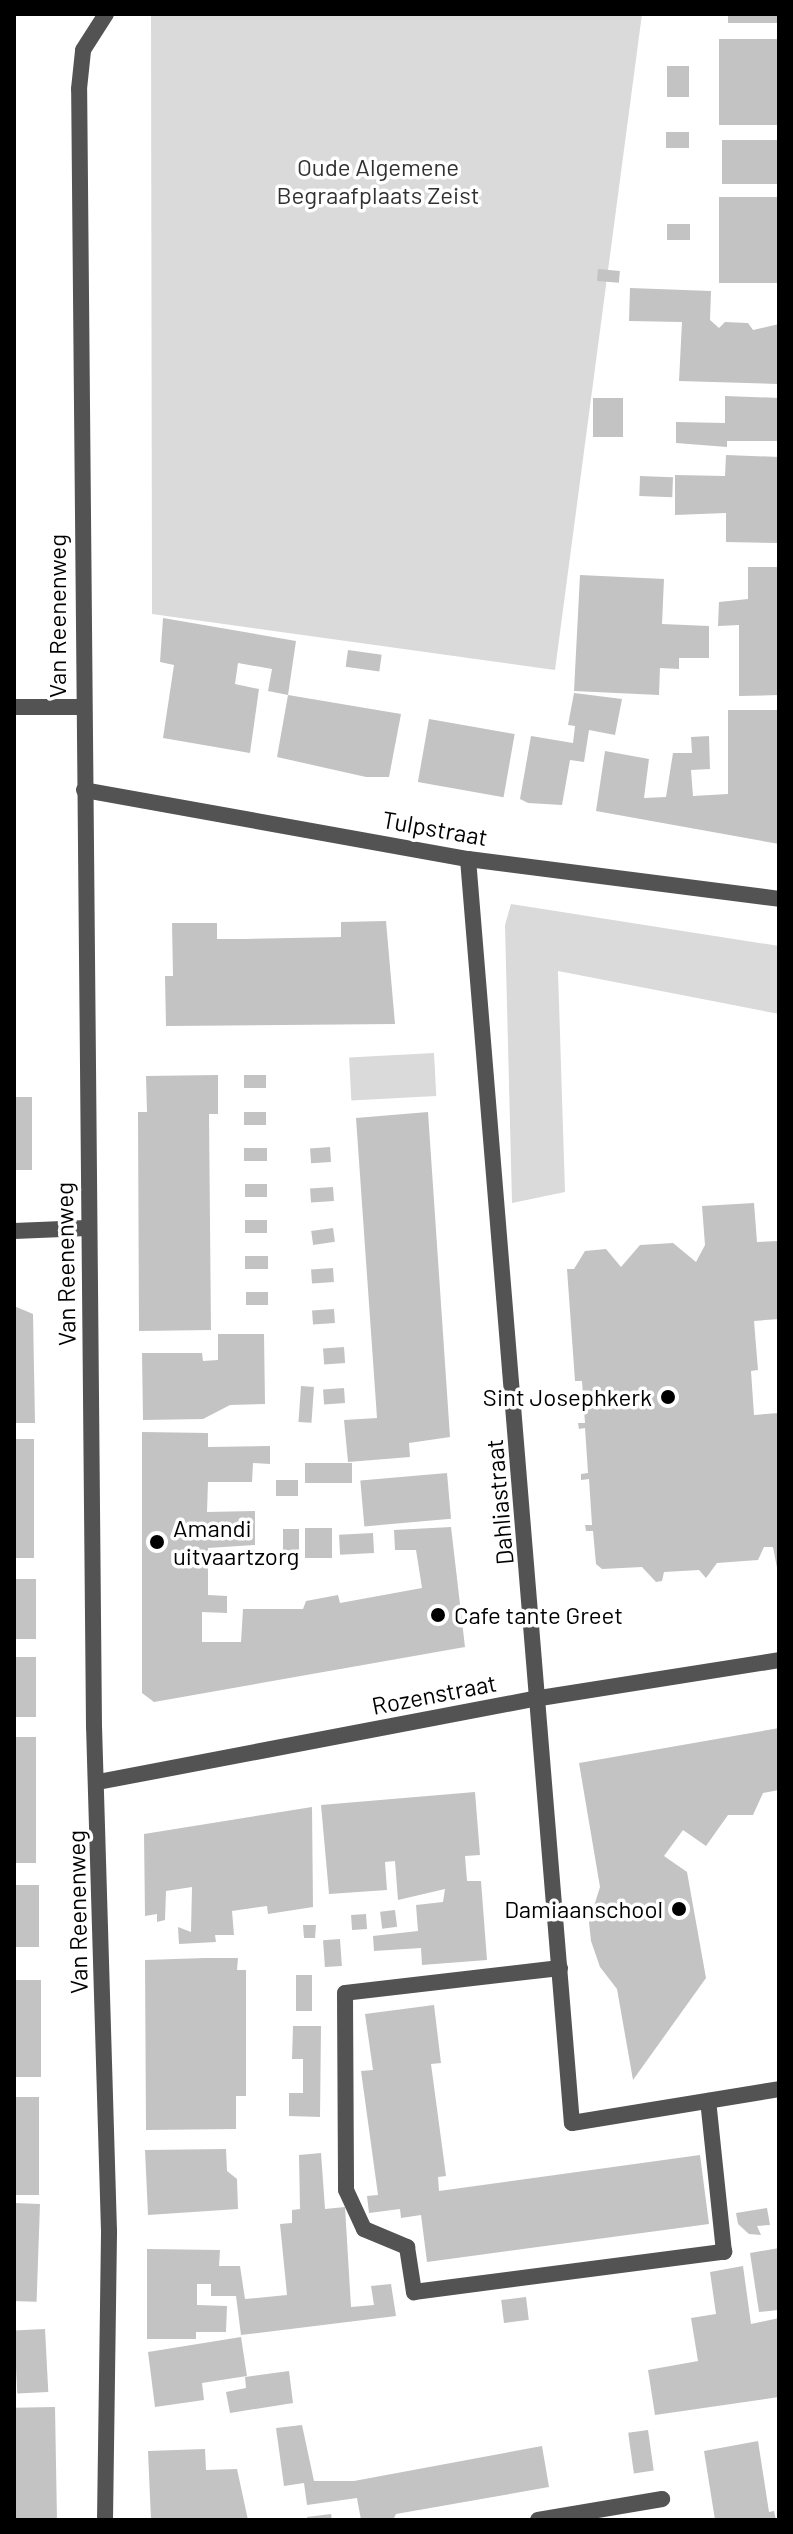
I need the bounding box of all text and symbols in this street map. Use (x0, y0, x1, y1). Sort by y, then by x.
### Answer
park label: Oude Algemene Begraafplaats Zeist (277, 153, 479, 209)
street label: Van Reenenweg (43, 534, 71, 698)
street label: Tulpstraat (380, 805, 490, 851)
street label: Van Reenenweg (49, 1182, 81, 1346)
place label: Sint Josephkerk (483, 1383, 652, 1411)
marker: Sint Josephkerk (659, 1388, 677, 1406)
street label: Dahliastraat (479, 1438, 519, 1566)
place label: Amandi uitvaartzorg (173, 1514, 299, 1570)
marker: Amandi uitvaartzorg (148, 1533, 166, 1551)
place label: Cafe tante Greet (454, 1601, 623, 1629)
marker: Cafe tante Greet (429, 1606, 447, 1624)
street label: Rozenstraat (369, 1668, 499, 1720)
street label: Van Reenenweg (61, 1830, 93, 1994)
place label: Damiaanschool (504, 1895, 663, 1923)
marker: Damiaanschool (670, 1900, 688, 1918)

